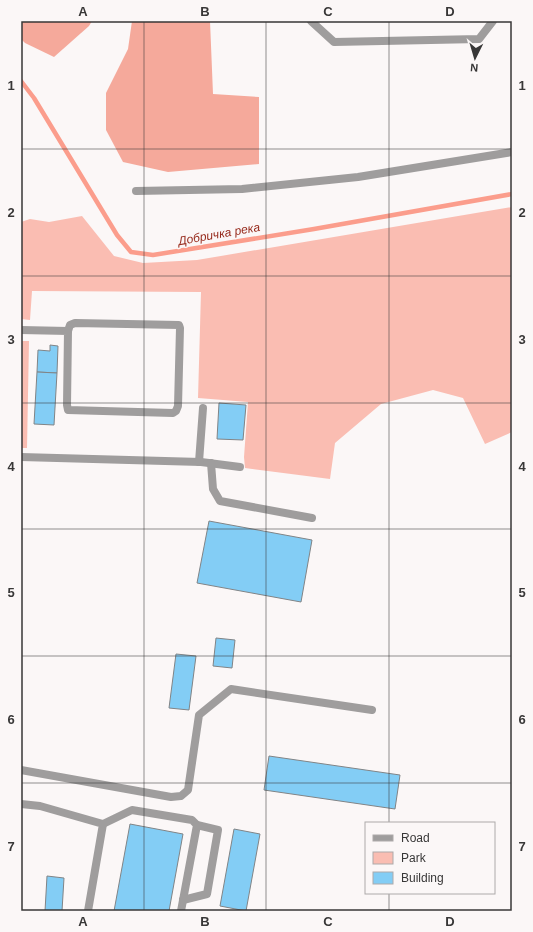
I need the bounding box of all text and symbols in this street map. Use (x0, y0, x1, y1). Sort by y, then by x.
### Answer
text: A (78, 4, 88, 19)
text: B (200, 4, 210, 19)
text: C (323, 4, 333, 19)
text: D (445, 4, 455, 19)
north arrow (455, 38, 495, 78)
text: N (470, 62, 479, 74)
text: 1 (7, 78, 15, 93)
text: 1 (518, 78, 526, 93)
text: 2 (7, 205, 15, 220)
text: 2 (518, 205, 526, 220)
water label: Добричка река (175, 220, 261, 248)
text: 3 (7, 332, 15, 347)
text: 3 (518, 332, 526, 347)
text: 4 (7, 459, 15, 474)
text: 4 (518, 459, 526, 474)
text: 5 (7, 585, 15, 600)
text: 5 (518, 585, 526, 600)
text: 6 (7, 712, 15, 727)
text: 6 (518, 712, 526, 727)
legend (365, 822, 495, 894)
text: Road (401, 831, 430, 845)
text: 7 (7, 839, 15, 854)
text: 7 (518, 839, 526, 854)
text: Park (401, 851, 427, 865)
text: Building (401, 871, 444, 885)
text: A (78, 914, 88, 929)
text: B (200, 914, 210, 929)
text: C (323, 914, 333, 929)
text: D (445, 914, 455, 929)

